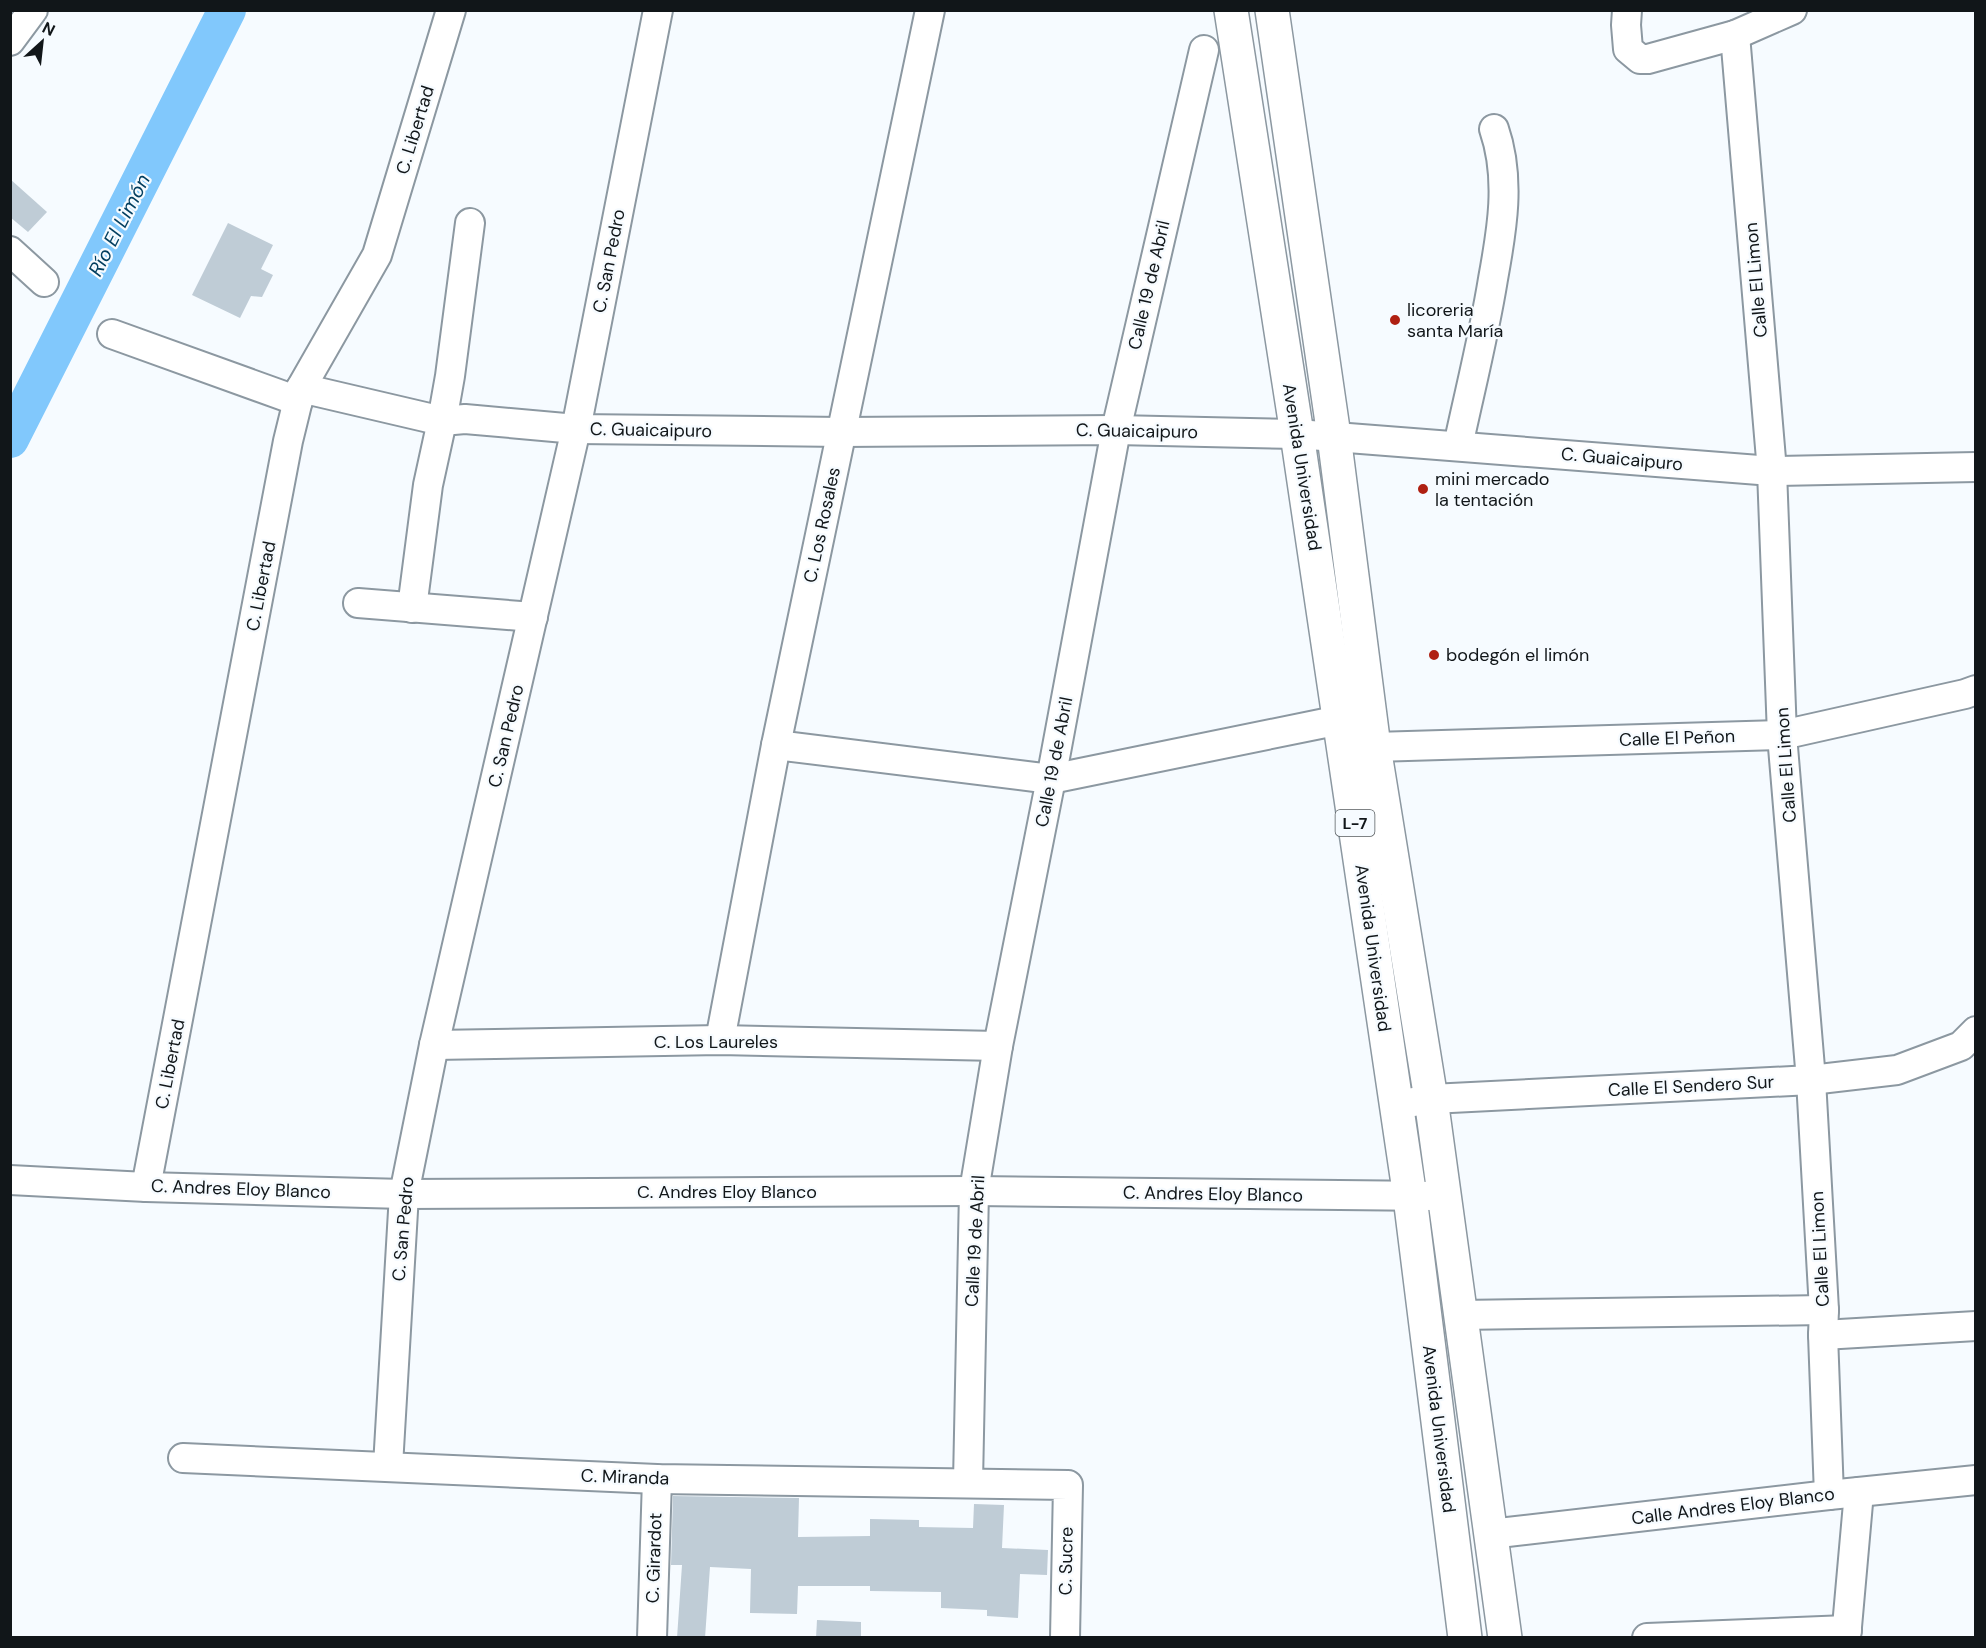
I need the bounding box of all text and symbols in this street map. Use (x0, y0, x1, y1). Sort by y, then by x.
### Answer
north arrow (12, 12, 72, 72)
text: N (39, 17, 59, 41)
street label: C. Libertad (390, 83, 440, 177)
water label: Río El Limón (82, 169, 156, 281)
street label: C. San Pedro (587, 207, 631, 315)
street label: Calle 19 de Abril (1122, 218, 1176, 352)
street label: Calle El Limon (1739, 221, 1773, 339)
place label: licoreria santa María (1407, 298, 1503, 343)
marker: licoreria santa María (1388, 313, 1402, 327)
street label: Avenida Universidad (1277, 382, 1327, 552)
street label: C. Guaicaipuro (590, 417, 712, 443)
street label: C. Guaicaipuro (1076, 418, 1198, 444)
street label: C. Guaicaipuro (1560, 442, 1684, 476)
street label: C. Los Rosales (798, 465, 846, 585)
place label: mini mercado la tentación (1435, 467, 1549, 512)
marker: mini mercado la tentación (1416, 482, 1430, 496)
street label: C. Libertad (241, 539, 281, 633)
place label: bodegón el limón (1446, 643, 1589, 667)
marker: bodegón el limón (1427, 648, 1441, 662)
street label: C. San Pedro (482, 682, 530, 790)
street label: Calle 19 de Abril (1030, 695, 1078, 829)
street label: Calle El Limon (1770, 707, 1802, 823)
street label: Calle El Peñon (1619, 724, 1735, 752)
road number: L-7 (1336, 810, 1374, 836)
street label: Avenida Universidad (1349, 863, 1397, 1033)
street label: C. Libertad (150, 1017, 190, 1111)
street label: C. Los Laureles (654, 1030, 778, 1054)
street label: Calle El Sendero Sur (1607, 1070, 1775, 1102)
street label: C. Andres Eloy Blanco (151, 1174, 331, 1204)
street label: Calle 19 de Abril (960, 1174, 990, 1308)
street label: C. San Pedro (386, 1176, 420, 1282)
street label: C. Andres Eloy Blanco (637, 1180, 817, 1204)
street label: C. Andres Eloy Blanco (1123, 1180, 1303, 1208)
street label: Calle El Limon (1805, 1191, 1835, 1307)
street label: Avenida Universidad (1417, 1344, 1461, 1514)
street label: C. Miranda (580, 1463, 670, 1491)
street label: Calle Andres Eloy Blanco (1630, 1482, 1836, 1530)
street label: C. Girardot (640, 1512, 668, 1604)
street label: C. Sucre (1053, 1526, 1079, 1596)

